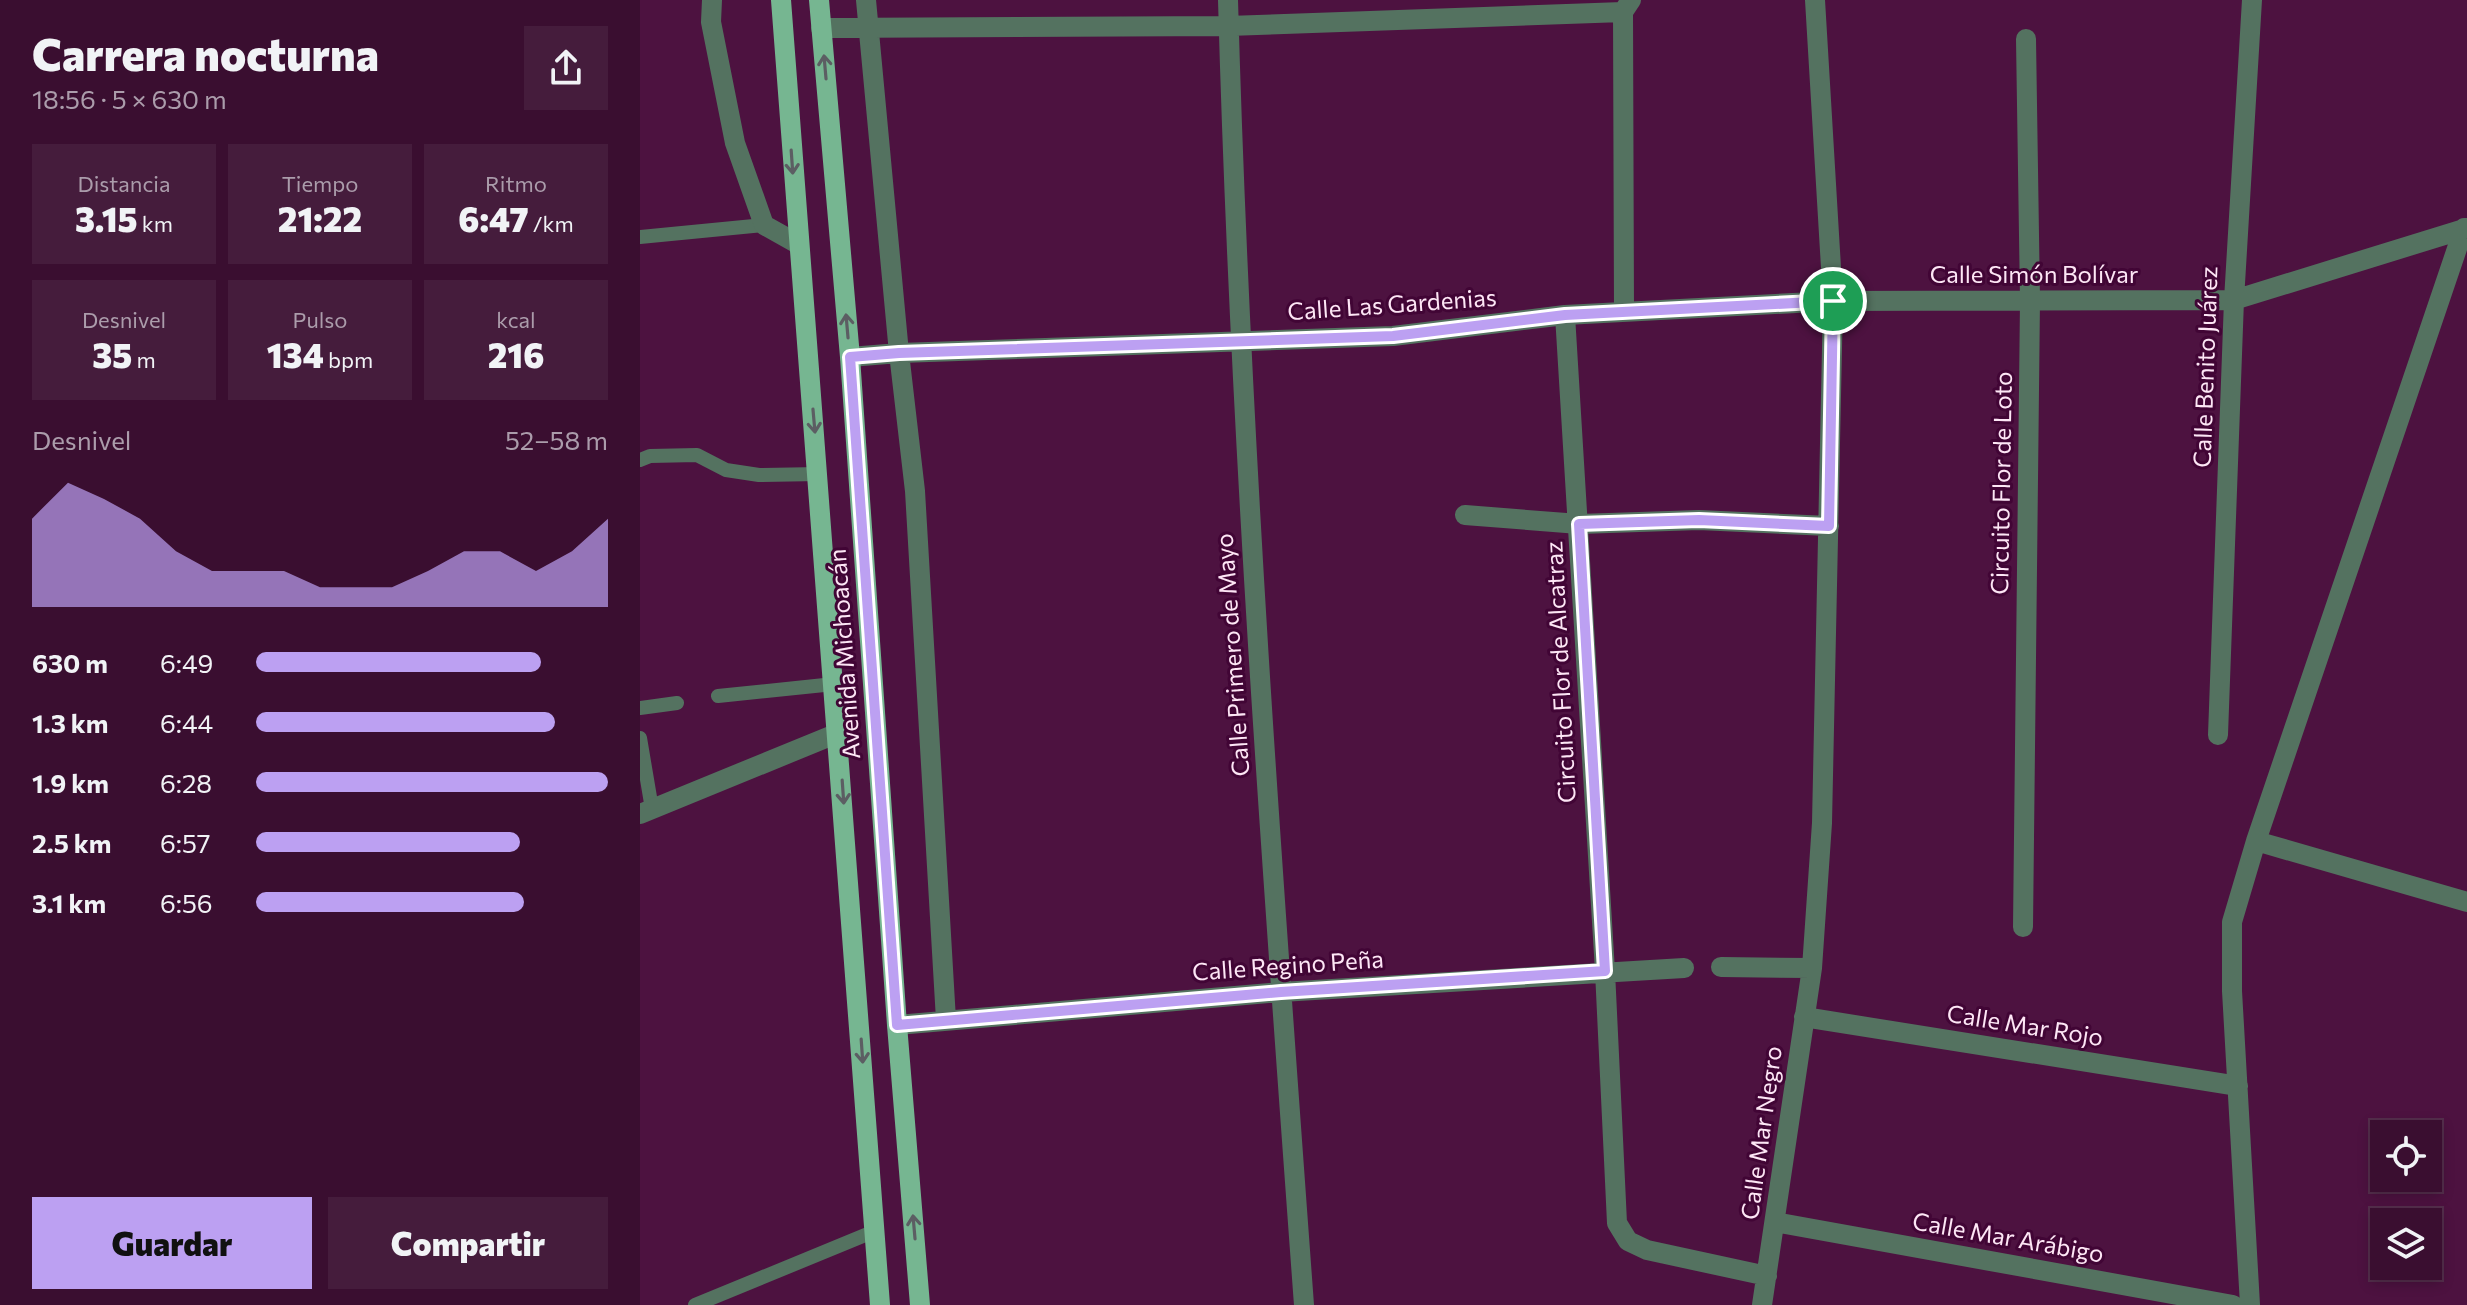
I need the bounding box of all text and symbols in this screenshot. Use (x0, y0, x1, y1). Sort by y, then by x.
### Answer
text: Carrera nocturna (32, 26, 379, 80)
button: share (524, 26, 608, 110)
one-way arrow (817, 54, 832, 81)
text: 18:56 · 5 × 630 m (32, 83, 227, 114)
one-way arrow (785, 148, 800, 175)
text: Distancia (78, 170, 170, 197)
text: Tiempo (282, 170, 358, 197)
text: Ritmo (485, 170, 547, 197)
text: 3.15 (75, 197, 138, 239)
text: 21:22 (278, 197, 362, 239)
text: 6:47 (458, 197, 529, 239)
text: km (138, 210, 173, 237)
text: /km (529, 210, 574, 237)
street label: Calle Simón Bolívar (1930, 259, 2139, 288)
street label: Calle Benito Juárez (2186, 266, 2223, 468)
pin (1799, 267, 1867, 335)
icon: arrive (1811, 279, 1855, 323)
street label: Calle Las Gardenias (1286, 282, 1497, 325)
text: Desnivel (82, 306, 166, 333)
text: Pulso (293, 306, 347, 333)
text: kcal (496, 306, 536, 333)
one-way arrow (840, 313, 855, 340)
text: 35 (92, 333, 132, 375)
text: 134 (267, 333, 324, 375)
text: 216 (488, 333, 544, 375)
text: m (132, 346, 156, 373)
text: bpm (324, 346, 373, 373)
street label: Circuito Flor de Loto (1984, 371, 2017, 595)
one-way arrow (807, 407, 822, 434)
text: Desnivel (32, 424, 131, 455)
text: 52–58 m (505, 424, 608, 455)
street label: Calle Primero de Mayo (1209, 533, 1254, 778)
street label: Circuito Flor de Alcatraz (1538, 540, 1581, 804)
street label: Avenida Michoacán (822, 548, 865, 760)
text: 630 m (32, 647, 108, 678)
text: 6:49 (160, 647, 213, 678)
text: 1.3 km (32, 707, 108, 738)
text: 6:44 (160, 707, 213, 738)
text: 1.9 km (32, 767, 109, 798)
text: 6:28 (160, 767, 212, 798)
one-way arrow (836, 778, 851, 805)
text: 2.5 km (32, 827, 111, 858)
text: 6:57 (160, 827, 211, 858)
text: 3.1 km (32, 887, 106, 918)
text: 6:56 (160, 887, 213, 918)
street label: Calle Regino Peña (1191, 943, 1385, 986)
street label: Calle Mar Rojo (1945, 998, 2106, 1051)
one-way arrow (855, 1037, 870, 1064)
street label: Calle Mar Negro (1734, 1044, 1787, 1222)
map controls (2370, 1120, 2442, 1280)
button: locate (2370, 1120, 2442, 1192)
button: Guardar (32, 1197, 312, 1289)
button: Compartir (328, 1197, 608, 1289)
street label: Calle Mar Arábigo (1910, 1205, 2106, 1268)
button: layers (2370, 1208, 2442, 1280)
one-way arrow (906, 1214, 921, 1241)

